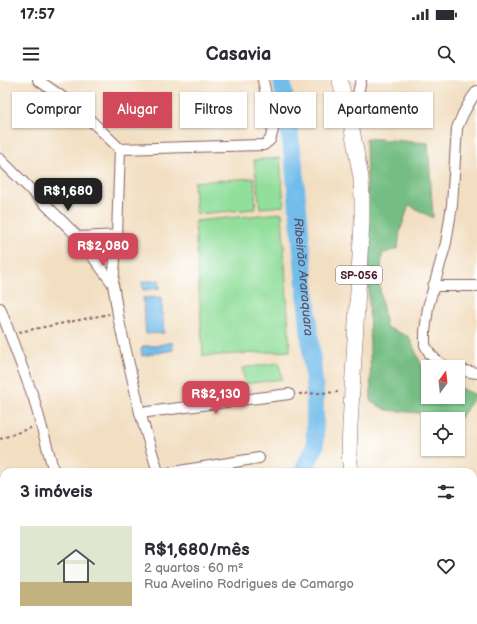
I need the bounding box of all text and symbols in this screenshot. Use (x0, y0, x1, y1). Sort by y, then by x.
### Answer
text: 17:57 (20, 5, 55, 24)
icon: menu (20, 43, 42, 65)
icon: search (435, 43, 457, 65)
text: Casavia (206, 44, 271, 65)
chip: Comprar (12, 92, 95, 128)
chip: Alugar (103, 92, 172, 128)
chip: Filtros (180, 92, 247, 128)
chip: Novo (255, 92, 316, 128)
chip: Apartamento (324, 92, 433, 128)
pin: R$1,680 (31, 178, 105, 212)
text: R$1,680 (43, 183, 93, 199)
water label: Ribeirão Araraquara (290, 217, 317, 337)
pin: R$2,080 (66, 233, 140, 267)
text: R$2,080 (77, 238, 129, 254)
road number: SP-056 (336, 266, 382, 284)
north arrow (421, 360, 465, 404)
map controls (421, 360, 465, 456)
pin: R$2,130 (179, 381, 253, 415)
text: R$2,130 (191, 386, 241, 402)
button: locate (421, 412, 465, 456)
icon: filters (435, 481, 457, 503)
text: 3 imóveis (20, 482, 93, 502)
text: R$1,680/mês (144, 540, 250, 560)
icon: home (52, 542, 100, 590)
icon: heart (435, 555, 457, 577)
text: 2 quartos · 60 m² (144, 560, 244, 576)
text: Rua Avelino Rodrigues de Camargo (144, 576, 354, 592)

